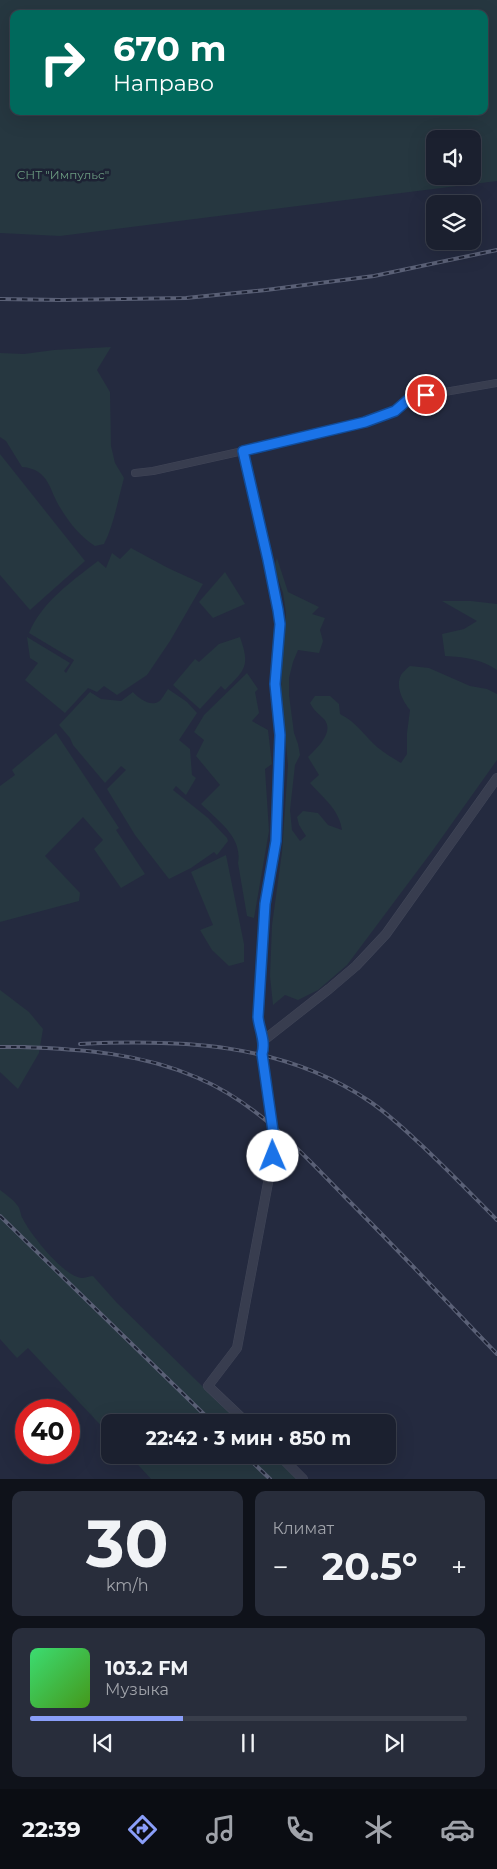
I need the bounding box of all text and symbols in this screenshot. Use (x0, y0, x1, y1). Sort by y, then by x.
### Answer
text: 670 m (113, 27, 227, 70)
icon: right (30, 30, 95, 95)
text: Направо (113, 70, 214, 97)
map controls (426, 130, 481, 250)
button: sound (426, 130, 481, 185)
park label: СНТ "Импульс" (17, 167, 109, 182)
button: layers (426, 195, 481, 250)
pin (405, 374, 447, 416)
icon: arrive (412, 381, 440, 409)
position arrow (246, 1129, 298, 1181)
speed limit sign: 40 (15, 1399, 80, 1464)
text: 22:42 · 3 мин · 850 m (146, 1427, 351, 1450)
text: 30 (86, 1504, 169, 1583)
text: Климат (273, 1519, 334, 1538)
text: 20.5° (322, 1543, 418, 1590)
text: − (273, 1550, 289, 1584)
text: + (451, 1550, 467, 1584)
text: km/h (106, 1576, 149, 1595)
text: 103.2 FM (105, 1657, 188, 1680)
text: Музыка (105, 1680, 169, 1699)
icon: previous (89, 1729, 117, 1757)
icon: pause (234, 1729, 262, 1757)
icon: next (380, 1729, 408, 1757)
icon: directions (125, 1812, 160, 1847)
icon: music (203, 1812, 238, 1847)
icon: phone (282, 1812, 317, 1847)
icon: climate (361, 1812, 396, 1847)
icon: car (440, 1812, 475, 1847)
text: 22:39 (22, 1816, 81, 1843)

